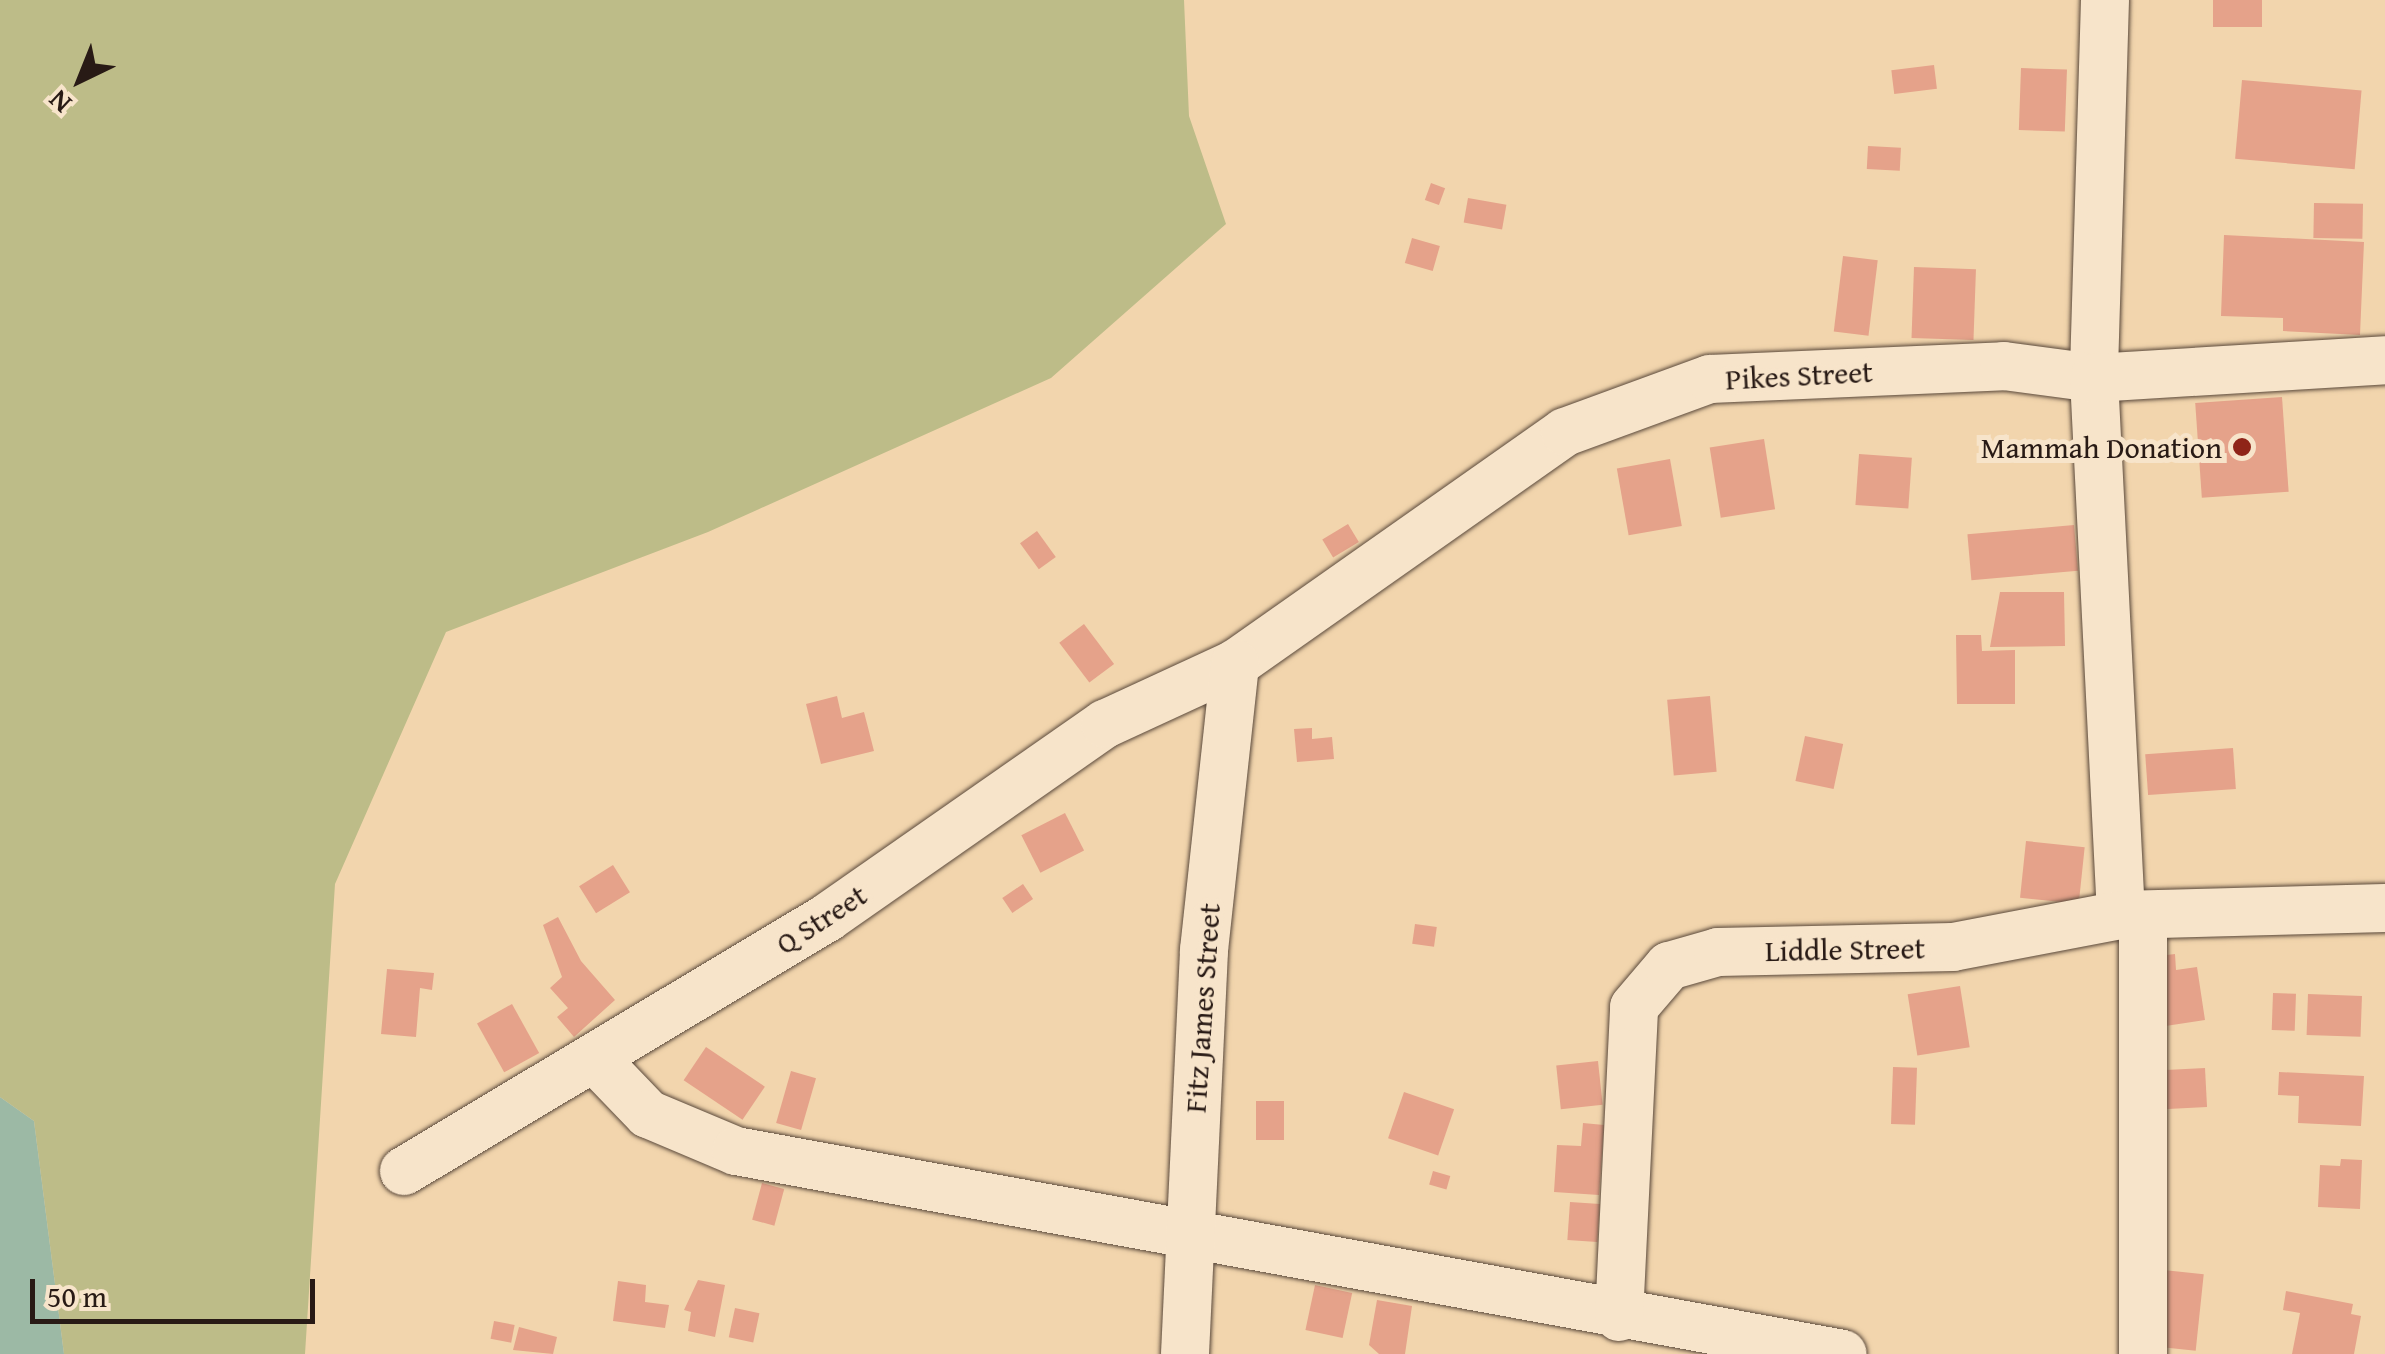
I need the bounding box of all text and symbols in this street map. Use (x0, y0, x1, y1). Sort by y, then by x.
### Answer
north arrow (30, 30, 130, 130)
text: N (38, 81, 80, 124)
street label: Pikes Street (1724, 353, 1874, 397)
place label: Mammah Donation (1981, 429, 2222, 465)
marker: Mammah Donation (2231, 436, 2253, 458)
street label: Q Street (769, 876, 873, 962)
street label: Fitz James Street (1177, 902, 1227, 1114)
street label: Liddle Street (1765, 930, 1925, 968)
scale bar (35, 1259, 320, 1321)
text: 50 m (47, 1274, 107, 1318)

